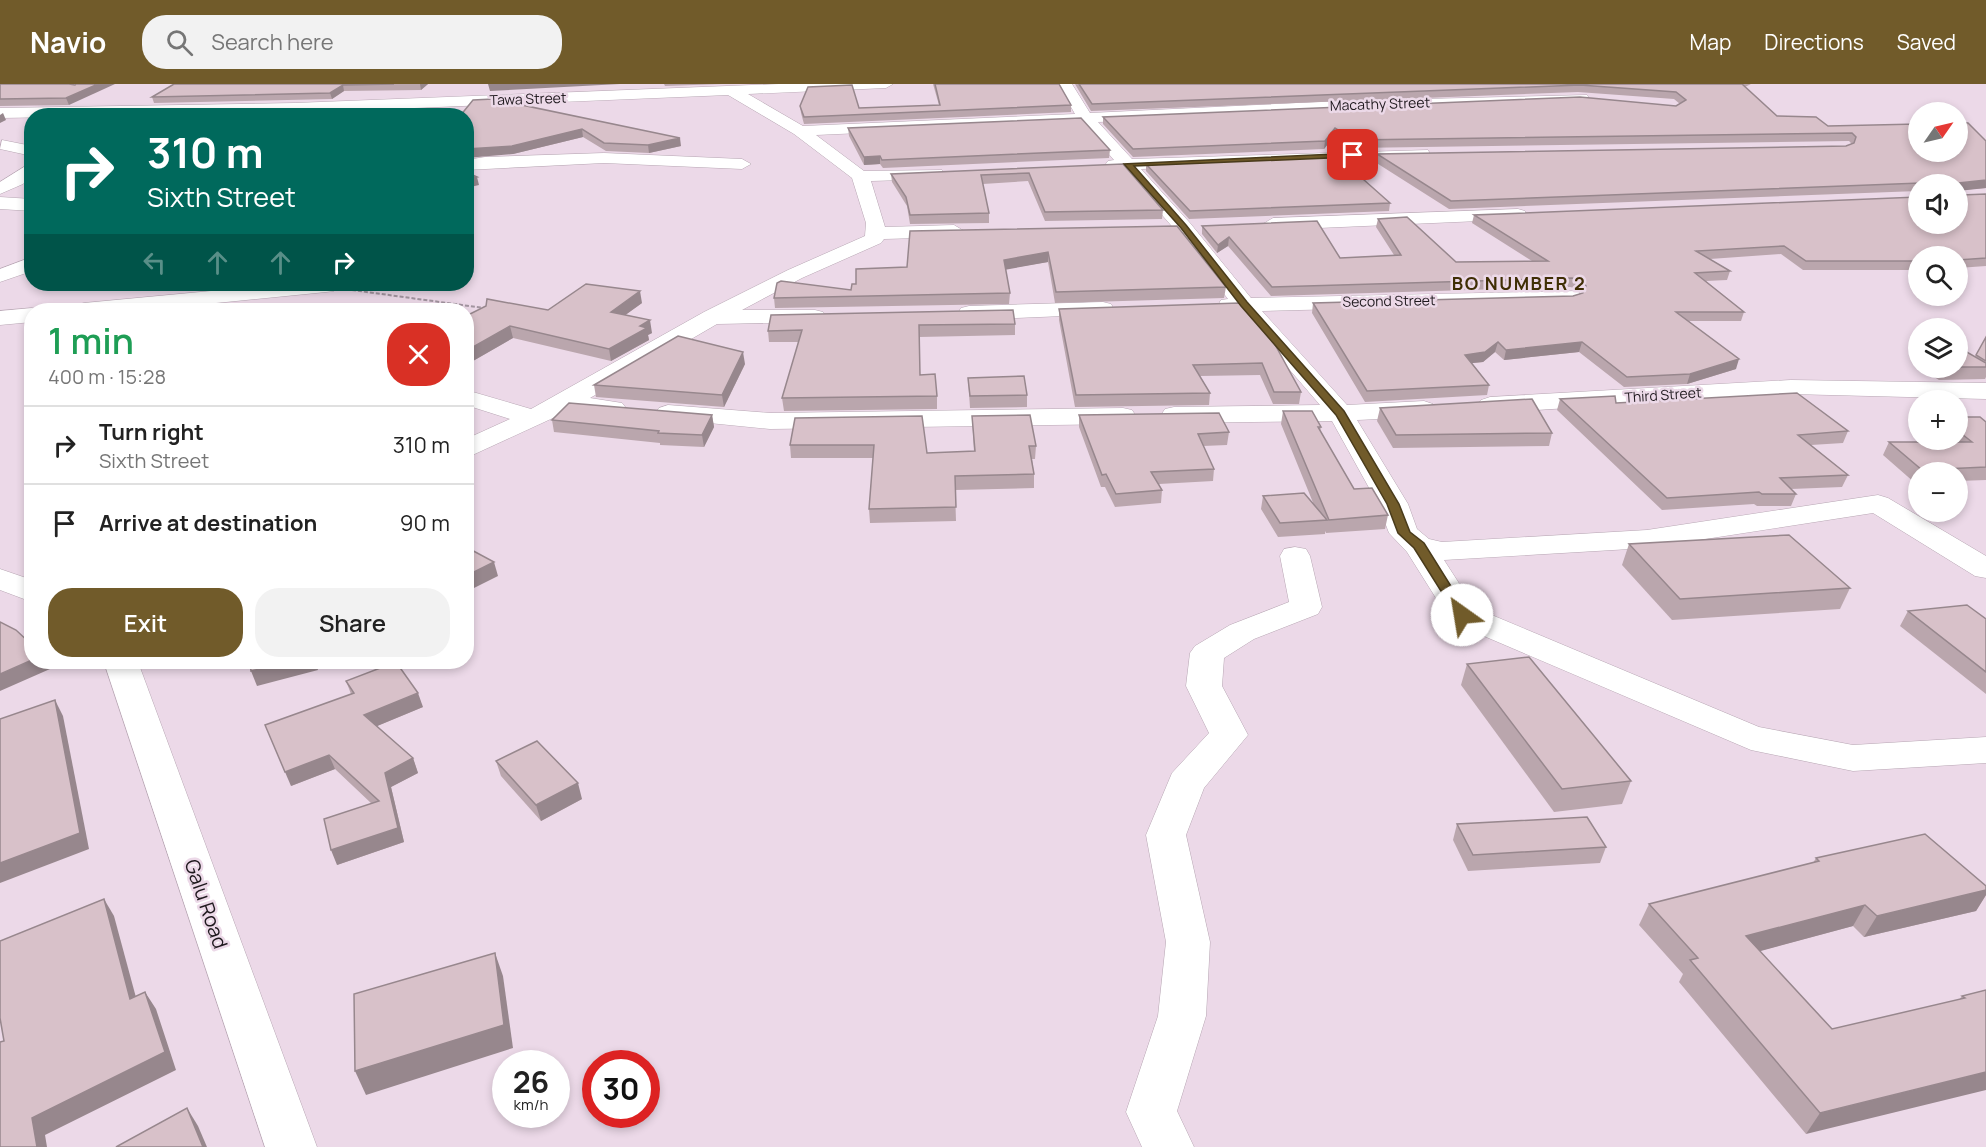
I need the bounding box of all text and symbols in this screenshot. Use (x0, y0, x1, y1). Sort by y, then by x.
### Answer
search box (142, 15, 562, 69)
text: Navio (30, 23, 106, 61)
icon: search (163, 26, 196, 59)
text: Search here (211, 27, 334, 57)
text: Map (1690, 28, 1731, 56)
text: Directions (1764, 28, 1864, 56)
text: Saved (1897, 28, 1956, 56)
street label: Tawa Street (489, 88, 567, 109)
street label: Macathy Street (1330, 92, 1431, 115)
north arrow (1908, 102, 1968, 162)
map controls (1908, 102, 1968, 522)
text: 310 m (147, 123, 264, 181)
pin (1327, 129, 1378, 180)
icon: right (48, 132, 126, 210)
icon: arrive (1336, 138, 1369, 171)
button: sound (1908, 174, 1968, 234)
text: Sixth Street (147, 178, 296, 215)
icon: left (138, 246, 171, 279)
icon: ahead (201, 246, 234, 279)
icon: ahead (264, 246, 297, 279)
icon: right (327, 246, 360, 279)
button: search (1908, 246, 1968, 306)
district label: BO NUMBER 2 (1452, 271, 1586, 295)
street label: Second Street (1342, 290, 1436, 311)
text: 1 min (48, 316, 134, 365)
button: layers (1908, 318, 1968, 378)
button: close (387, 323, 450, 386)
text: 400 m · 15:28 (48, 363, 166, 390)
street label: Third Street (1624, 382, 1702, 407)
button: + (1908, 390, 1968, 450)
text: Turn right (99, 417, 204, 447)
icon: right (48, 429, 81, 462)
text: 310 m (393, 430, 450, 460)
text: Sixth Street (99, 447, 209, 474)
button: − (1908, 462, 1968, 522)
icon: arrive (48, 507, 81, 540)
text: Arrive at destination (99, 508, 317, 538)
text: 90 m (400, 508, 450, 538)
position arrow (1430, 583, 1494, 647)
button: Exit (48, 588, 243, 657)
button: Share (255, 588, 450, 657)
street label: Galu Road (179, 855, 234, 952)
speed limit sign: 30 (582, 1050, 660, 1128)
text: 26 (513, 1061, 549, 1102)
text: km/h (514, 1094, 548, 1115)

